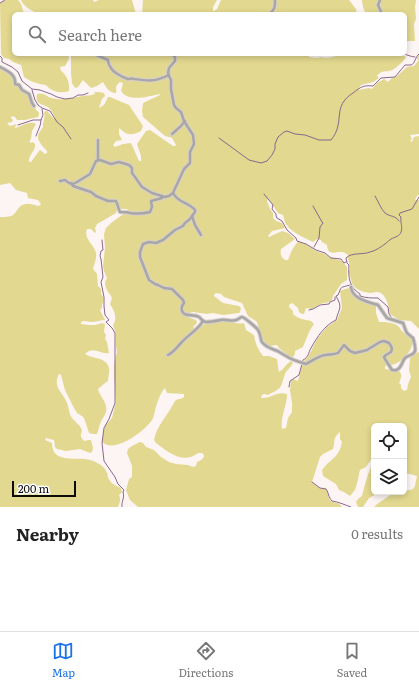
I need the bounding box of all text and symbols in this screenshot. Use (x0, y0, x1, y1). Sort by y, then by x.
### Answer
search box (12, 12, 407, 56)
icon: search (26, 23, 48, 45)
text: Search here (58, 23, 142, 46)
map controls (371, 423, 407, 495)
button: locate (371, 423, 407, 459)
button: layers (371, 459, 407, 495)
scale bar (12, 479, 76, 498)
text: 200 m (18, 480, 49, 496)
text: Nearby (16, 521, 79, 546)
text: 0 results (351, 524, 403, 543)
tab: Map (52, 640, 75, 680)
tab: Directions (178, 640, 233, 680)
tab: Saved (337, 640, 367, 680)

